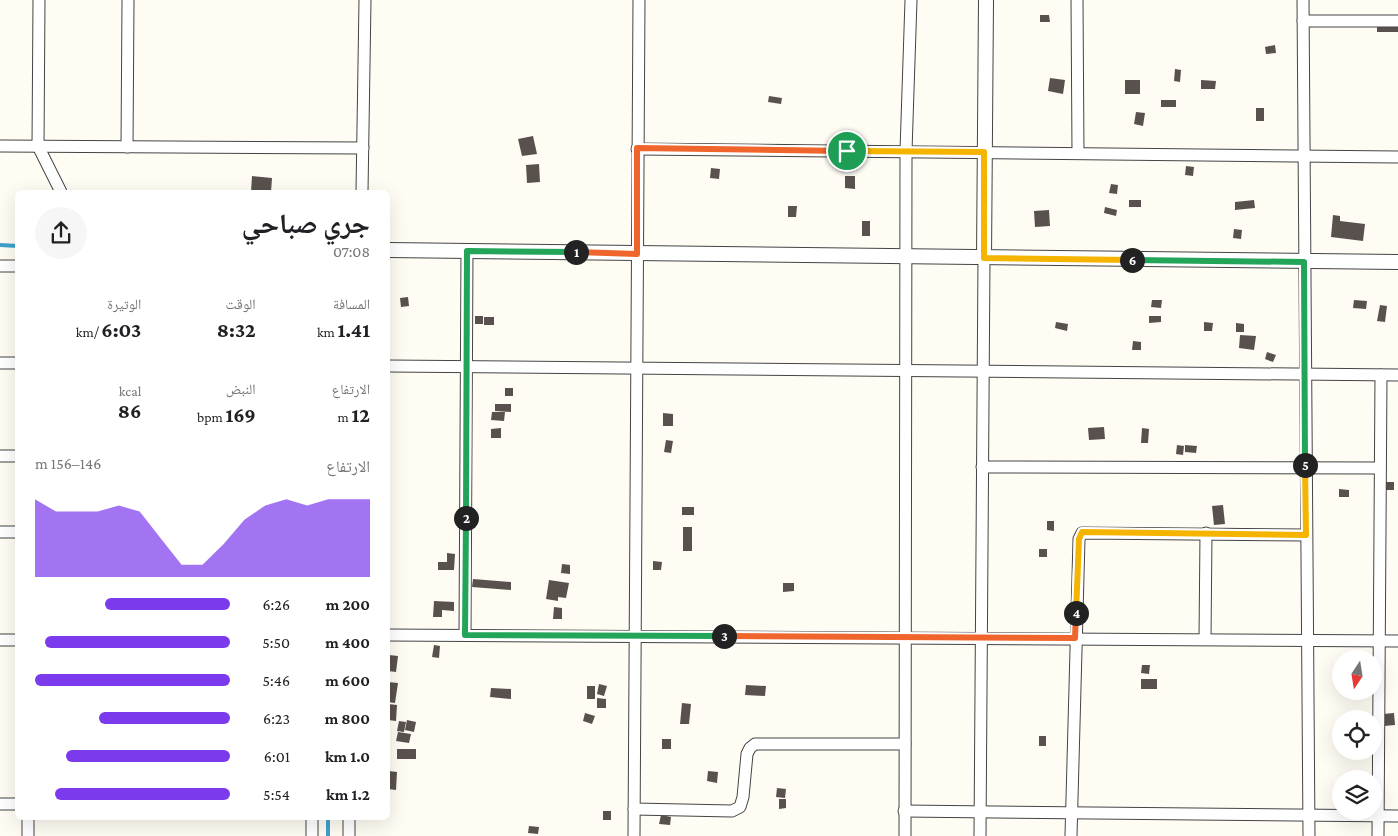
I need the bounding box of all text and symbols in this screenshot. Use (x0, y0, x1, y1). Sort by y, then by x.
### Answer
pin (826, 130, 868, 172)
icon: arrive (833, 137, 861, 165)
button: share (35, 207, 87, 259)
text: جري صباحي (242, 208, 370, 239)
pin: 1 (564, 240, 588, 264)
text: 07:08 (333, 243, 370, 260)
text: 1 (574, 244, 579, 260)
pin: 6 (1120, 248, 1144, 272)
text: 6 (1129, 252, 1136, 268)
text: الوتيرة (107, 296, 141, 312)
text: الوقت (226, 296, 256, 312)
text: المسافة (333, 296, 370, 312)
text: 6:03 (101, 318, 141, 342)
text: 8:32 (217, 318, 256, 342)
text: 1.41 (337, 318, 370, 342)
text: /km (76, 324, 101, 340)
text: km (317, 324, 337, 340)
text: النبض (226, 381, 256, 397)
text: الارتفاع (332, 381, 370, 397)
text: kcal (119, 383, 141, 399)
text: 86 (118, 399, 141, 423)
text: 169 (225, 403, 256, 427)
text: 12 (351, 403, 370, 427)
text: bpm (197, 409, 225, 425)
text: m (338, 409, 351, 425)
pin: 5 (1292, 452, 1318, 478)
text: 146–156 m (35, 455, 101, 472)
text: 5 (1302, 457, 1309, 473)
text: الارتفاع (326, 458, 370, 475)
pin: 2 (454, 506, 478, 530)
text: 2 (463, 510, 470, 526)
text: 6:26 (262, 596, 290, 613)
text: 200 m (326, 596, 370, 613)
pin: 4 (1064, 600, 1088, 626)
text: 4 (1073, 605, 1080, 621)
pin: 3 (712, 624, 736, 648)
text: 3 (721, 628, 728, 644)
text: 5:50 (262, 634, 290, 651)
text: 400 m (325, 634, 370, 651)
north arrow (1332, 650, 1382, 700)
map controls (1332, 650, 1382, 820)
text: 5:46 (263, 672, 290, 689)
text: 600 m (325, 672, 370, 689)
text: 6:23 (263, 710, 290, 727)
text: 800 m (325, 710, 370, 727)
button: locate (1332, 710, 1382, 760)
text: 6:01 (264, 748, 290, 765)
text: 1.0 km (325, 748, 370, 765)
button: layers (1332, 770, 1382, 820)
text: 5:54 (263, 786, 290, 803)
text: 1.2 km (326, 786, 370, 803)

